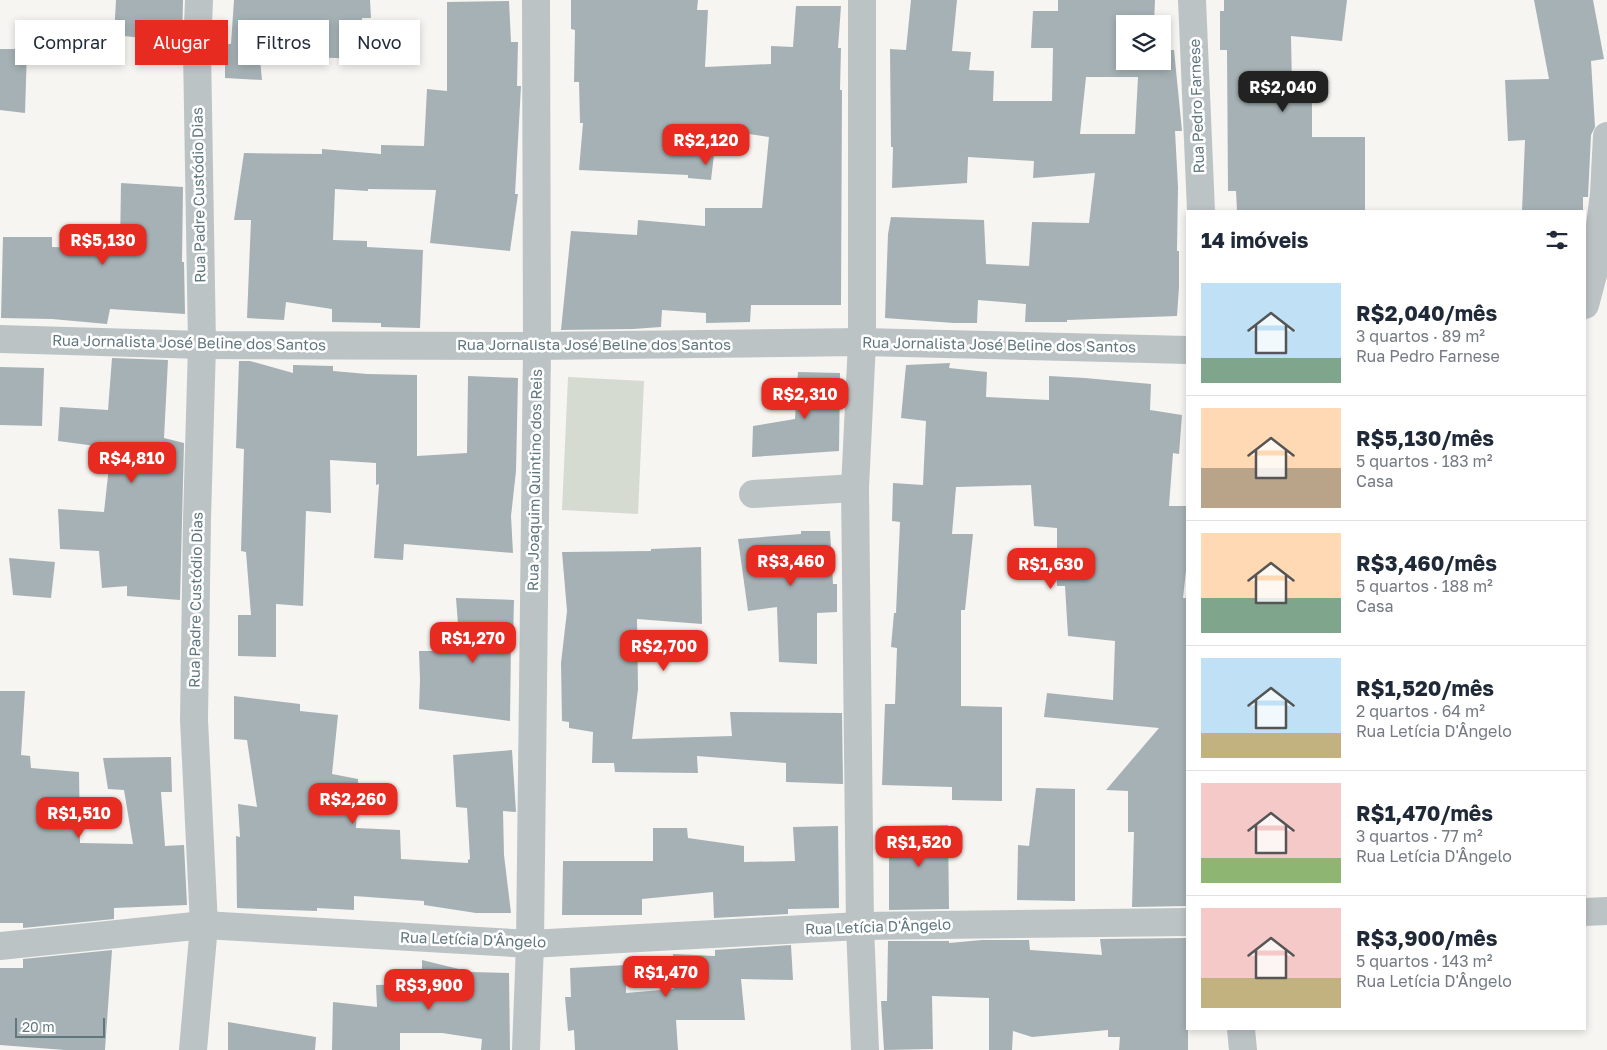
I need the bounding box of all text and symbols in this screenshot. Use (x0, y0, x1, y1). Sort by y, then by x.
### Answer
map controls (1116, 15, 1171, 70)
button: layers (1116, 15, 1171, 70)
chip: Comprar (15, 20, 125, 65)
chip: Alugar (135, 20, 228, 65)
chip: Filtros (238, 20, 329, 65)
chip: Novo (339, 20, 420, 65)
street label: Rua Pedro Farnese (1185, 38, 1207, 174)
pin: R$2,040 (1237, 70, 1329, 113)
text: R$2,040 (1249, 77, 1317, 97)
street label: Rua Padre Custódio Dias (187, 107, 209, 283)
pin: R$2,120 (660, 124, 752, 166)
text: R$2,120 (673, 130, 739, 150)
pin: R$5,130 (57, 224, 149, 266)
icon: filters (1543, 226, 1571, 254)
text: 14 imóveis (1201, 227, 1309, 253)
text: R$5,130 (70, 230, 136, 250)
text: R$2,040/mês (1356, 300, 1497, 326)
icon: home (1241, 303, 1301, 363)
text: 3 quartos · 89 m² (1356, 326, 1485, 346)
street label: Rua Jornalista José Beline dos Santos (52, 331, 326, 353)
street label: Rua Jornalista José Beline dos Santos (862, 333, 1136, 355)
street label: Rua Jornalista José Beline dos Santos (457, 335, 731, 353)
text: Rua Pedro Farnese (1356, 346, 1500, 366)
street label: Rua Joaquim Quintino dos Reis (523, 369, 545, 591)
pin: R$2,310 (759, 378, 851, 420)
text: R$2,310 (772, 384, 838, 404)
text: R$5,130/mês (1356, 425, 1494, 451)
icon: home (1241, 428, 1301, 488)
pin: R$4,810 (86, 442, 178, 484)
text: R$4,810 (99, 448, 165, 468)
text: 5 quartos · 183 m² (1356, 451, 1492, 471)
text: Casa (1356, 471, 1393, 491)
street label: Rua Padre Custódio Dias (184, 512, 206, 688)
pin: R$3,460 (745, 544, 837, 587)
pin: R$1,630 (1005, 548, 1097, 590)
text: R$3,460/mês (1356, 550, 1497, 576)
text: R$3,460 (757, 551, 825, 571)
icon: home (1241, 553, 1301, 613)
text: R$1,630 (1018, 554, 1084, 574)
text: 5 quartos · 188 m² (1356, 576, 1493, 596)
text: Casa (1356, 596, 1393, 616)
pin: R$1,270 (427, 622, 519, 664)
text: R$1,270 (441, 628, 505, 648)
pin: R$2,700 (618, 630, 710, 672)
text: R$2,700 (631, 636, 697, 656)
text: R$1,520/mês (1356, 675, 1494, 701)
icon: home (1241, 678, 1301, 738)
text: 2 quartos · 64 m² (1356, 701, 1485, 721)
text: Rua Letícia D'Ângelo (1356, 721, 1512, 741)
pin: R$2,260 (307, 782, 399, 825)
text: R$2,260 (319, 789, 387, 809)
pin: R$1,510 (33, 796, 125, 839)
text: R$1,470/mês (1356, 800, 1493, 826)
text: R$1,510 (47, 803, 111, 823)
icon: home (1241, 803, 1301, 863)
pin: R$1,520 (873, 826, 965, 868)
text: 3 quartos · 77 m² (1356, 826, 1483, 846)
text: R$1,520 (886, 832, 952, 852)
text: Rua Letícia D'Ângelo (1356, 846, 1512, 866)
street label: Rua Letícia D'Ângelo (805, 914, 951, 938)
text: R$3,900/mês (1356, 925, 1497, 951)
street label: Rua Letícia D'Ângelo (400, 927, 546, 951)
icon: home (1241, 928, 1301, 988)
text: 5 quartos · 143 m² (1356, 951, 1492, 971)
pin: R$1,470 (620, 956, 712, 998)
text: R$1,470 (634, 962, 698, 982)
pin: R$3,900 (383, 968, 475, 1011)
text: Rua Letícia D'Ângelo (1356, 971, 1512, 991)
text: R$3,900 (395, 975, 463, 995)
scale bar (15, 1015, 105, 1038)
text: 20 m (22, 1018, 55, 1035)

